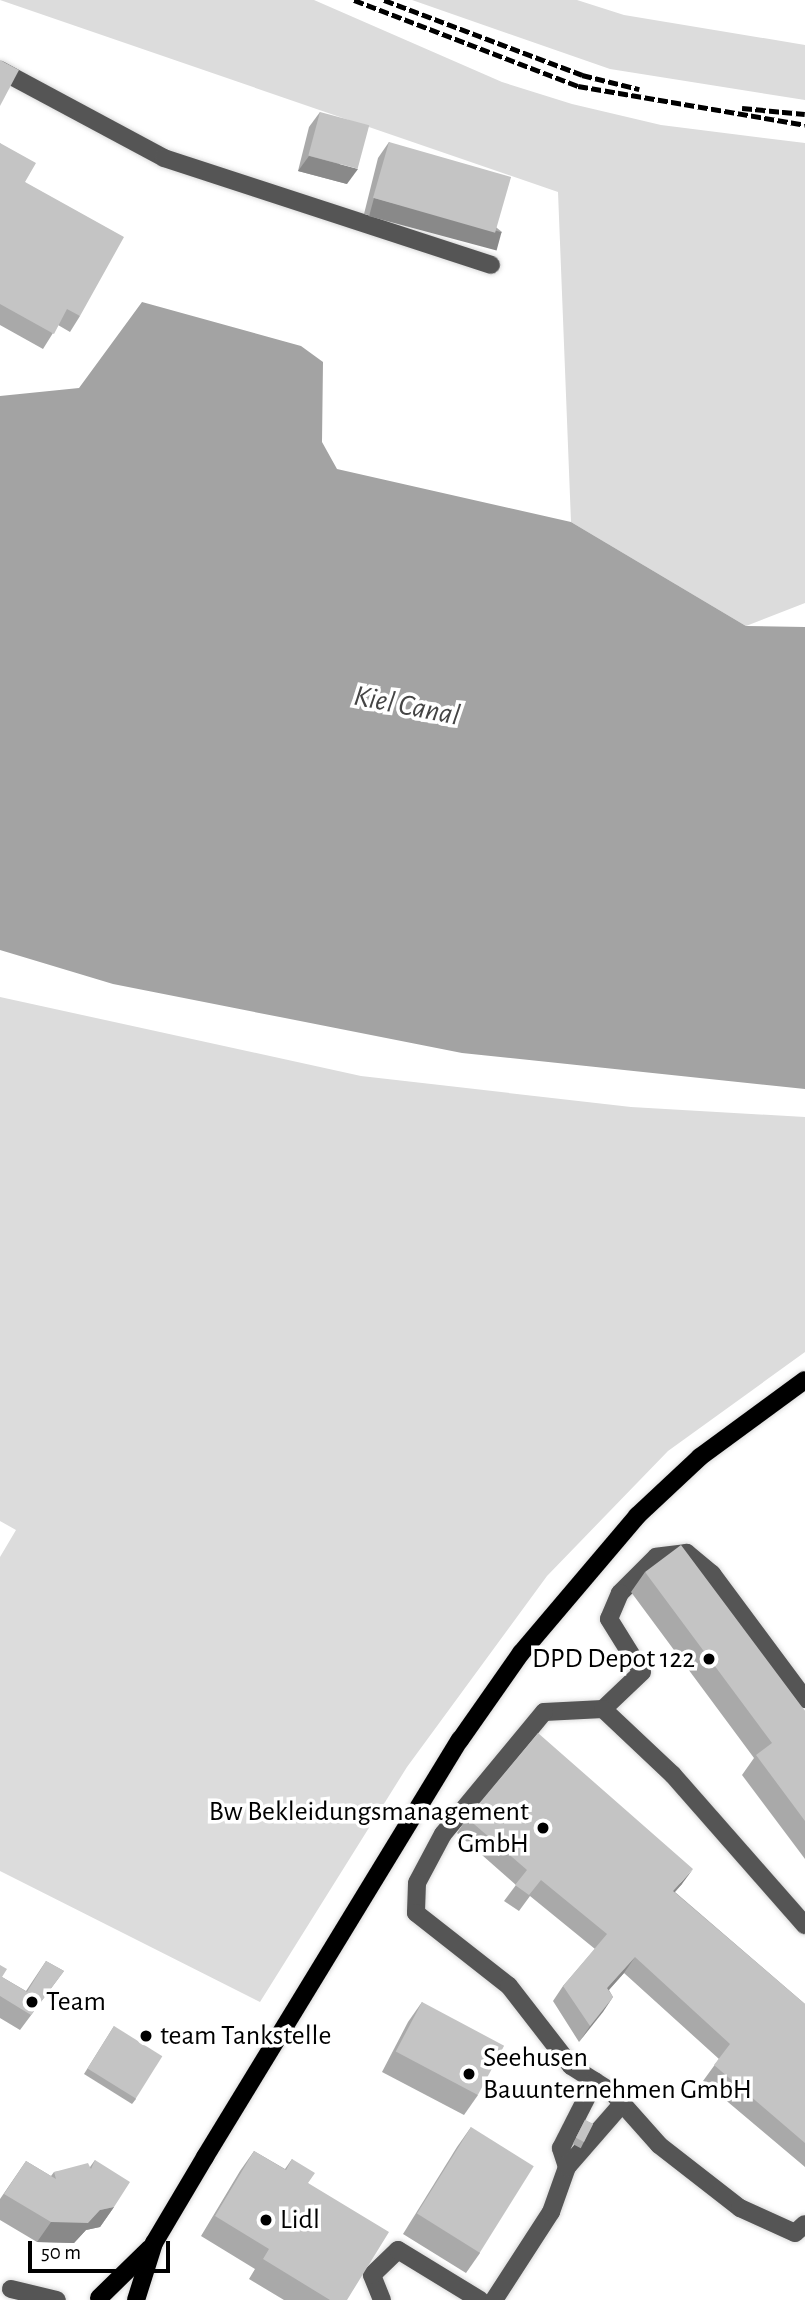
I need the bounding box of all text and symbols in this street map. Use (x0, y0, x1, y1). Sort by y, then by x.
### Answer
water label: Kiel Canal (351, 678, 463, 734)
place label: DPD Depot 122 (532, 1642, 695, 1676)
marker: DPD Depot 122 (701, 1651, 717, 1667)
place label: Bw Bekleidungsmanagement GmbH (209, 1795, 529, 1861)
marker: Bw Bekleidungsmanagement GmbH (535, 1820, 551, 1836)
place label: Team (46, 1985, 106, 2019)
marker: Team (24, 1994, 40, 2010)
place label: team Tankstelle (160, 2019, 331, 2053)
marker: team Tankstelle (138, 2028, 154, 2044)
place label: Seehusen Bauunternehmen GmbH (483, 2041, 752, 2107)
marker: Seehusen Bauunternehmen GmbH (461, 2066, 477, 2082)
place label: Lidl (280, 2203, 320, 2237)
marker: Lidl (258, 2212, 274, 2228)
scale bar (32, 2226, 173, 2270)
text: 50 m (41, 2242, 81, 2263)

